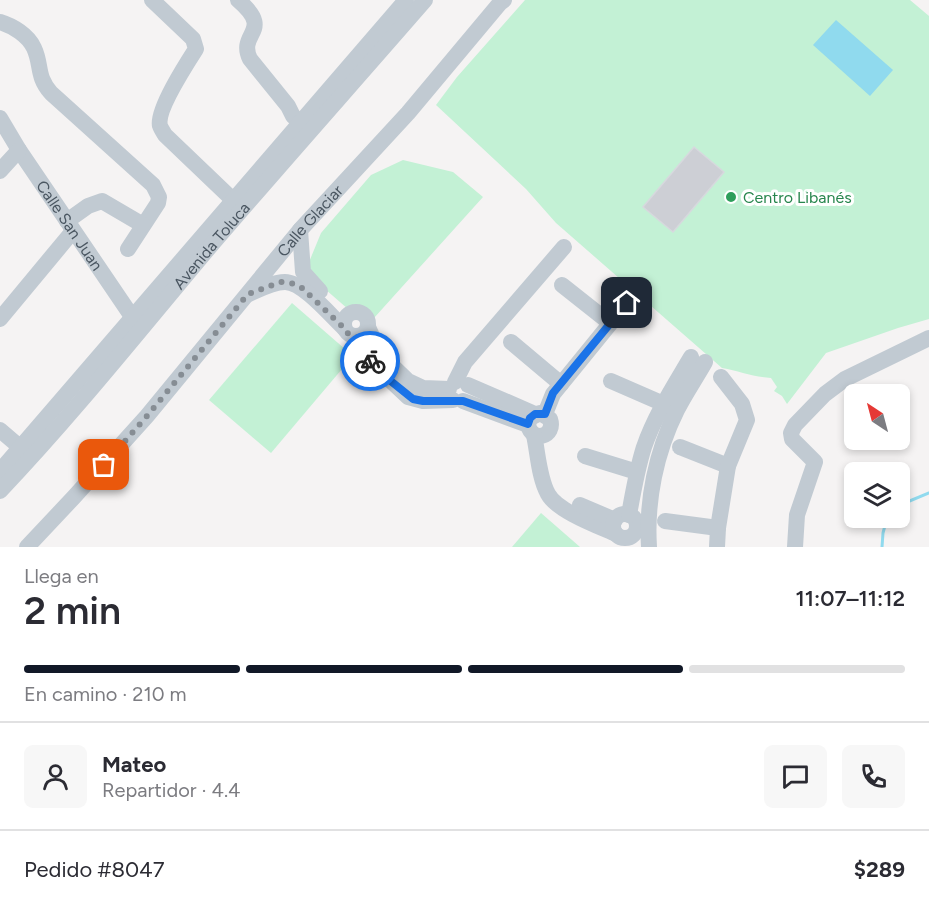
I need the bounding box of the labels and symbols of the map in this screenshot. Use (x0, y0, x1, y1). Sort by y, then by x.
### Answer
street label: Calle San Juan (32, 177, 107, 274)
street label: Calle Glaciar (273, 181, 347, 260)
place label: Centro Libanés (743, 188, 852, 207)
marker: Centro Libanés (724, 190, 738, 204)
street label: Avenida Toluca (169, 198, 254, 293)
pin (601, 277, 652, 328)
courier (340, 331, 400, 391)
north arrow (844, 384, 910, 450)
pin (78, 439, 129, 490)

